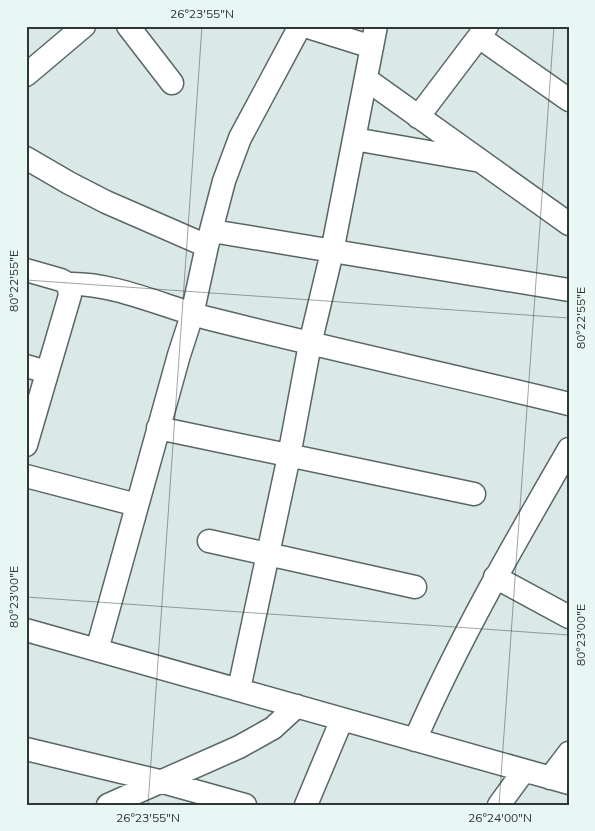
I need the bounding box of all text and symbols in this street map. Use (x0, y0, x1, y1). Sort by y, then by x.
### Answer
text: 26°23'55"N (170, 6, 234, 21)
text: 80°22'55"E (6, 250, 21, 312)
text: 80°22'55"E (573, 287, 588, 349)
text: 80°23'00"E (6, 566, 21, 628)
text: 80°23'00"E (573, 604, 588, 666)
text: 26°23'55"N (116, 810, 180, 825)
text: 26°24'00"N (468, 810, 532, 825)

